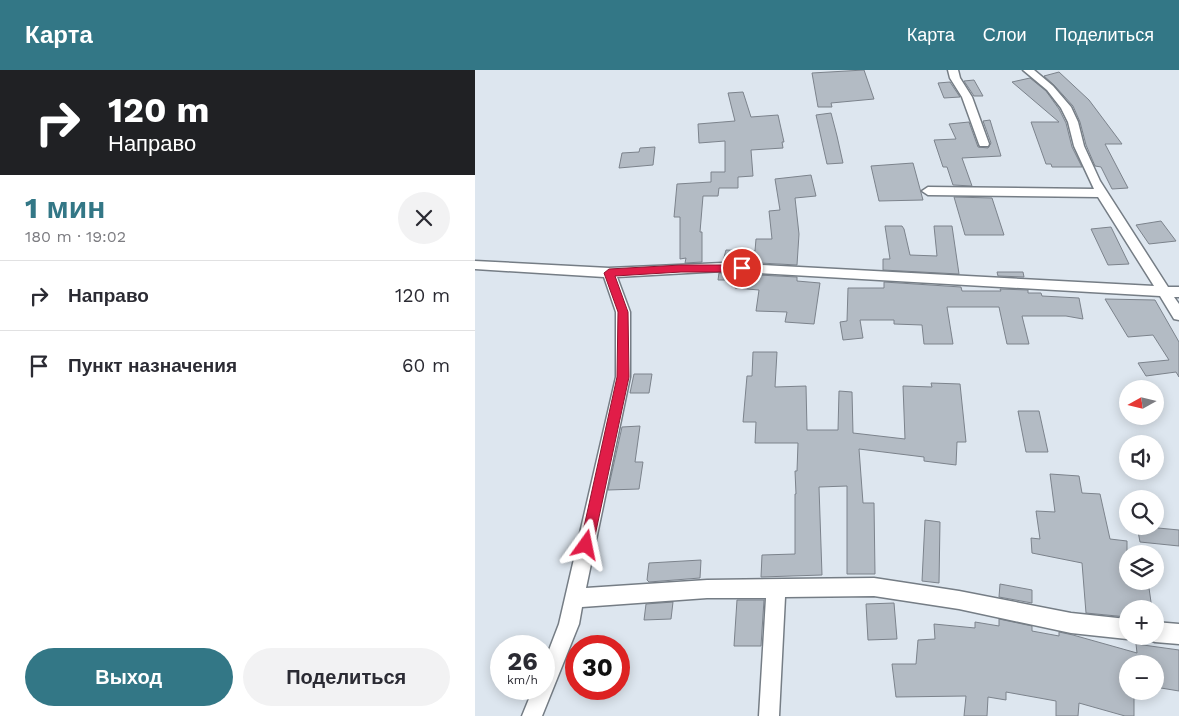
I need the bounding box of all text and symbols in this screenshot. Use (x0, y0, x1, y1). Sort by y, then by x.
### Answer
text: Карта (25, 21, 93, 49)
text: Карта (907, 24, 955, 45)
text: Слои (983, 24, 1027, 45)
text: Поделиться (1055, 24, 1154, 45)
text: 120 m (108, 89, 209, 131)
icon: right (25, 90, 90, 155)
text: Направо (108, 131, 196, 156)
text: 1 мин (25, 190, 105, 225)
button: close (398, 192, 450, 244)
text: 180 m · 19:02 (25, 227, 126, 246)
pin (721, 247, 763, 289)
icon: arrive (728, 254, 756, 282)
icon: right (25, 282, 53, 310)
text: Направо (68, 284, 149, 307)
text: 120 m (395, 284, 450, 307)
icon: arrive (25, 352, 53, 380)
text: Пункт назначения (68, 354, 237, 377)
text: 60 m (402, 354, 450, 377)
north arrow (1119, 380, 1164, 425)
map controls (1119, 380, 1164, 700)
button: sound (1119, 435, 1164, 480)
button: search (1119, 490, 1164, 535)
position arrow (559, 518, 611, 570)
button: layers (1119, 545, 1164, 590)
button: + (1119, 600, 1164, 645)
speed limit sign: 30 (565, 635, 630, 700)
text: 26 (507, 647, 538, 676)
button: Выход (25, 648, 233, 706)
button: Поделиться (243, 648, 450, 706)
button: − (1119, 655, 1164, 700)
text: km/h (507, 673, 538, 687)

